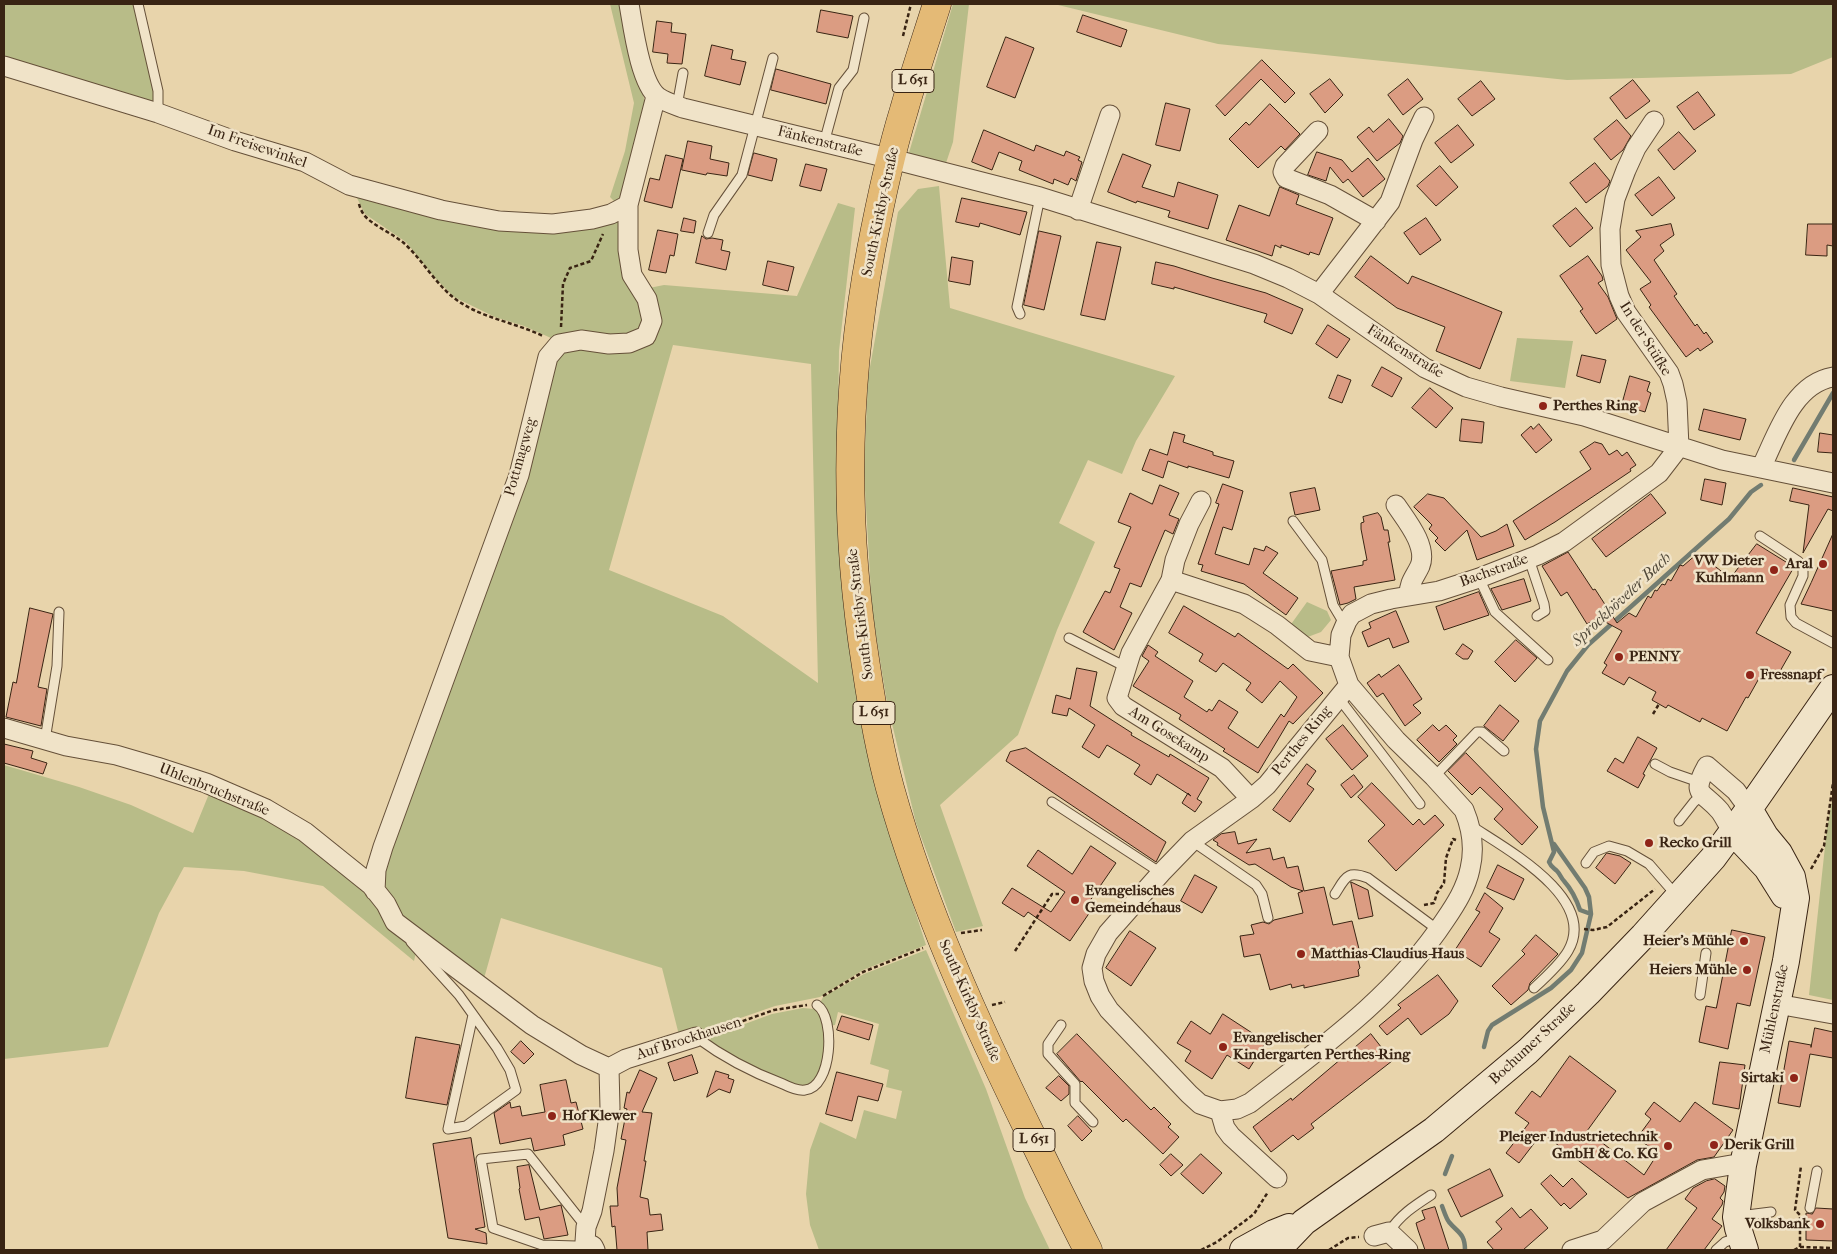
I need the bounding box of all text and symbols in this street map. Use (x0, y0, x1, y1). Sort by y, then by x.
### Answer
road number: L 651 (892, 70, 934, 92)
street label: Im Freisewinkel (205, 122, 309, 172)
street label: Fänkenstraße (776, 123, 864, 161)
street label: South-Kirkby-Straße (858, 146, 904, 278)
street label: In der Stüfke (1615, 298, 1675, 380)
street label: Fänkenstraße (1363, 321, 1447, 383)
place label: Perthes Ring (1553, 397, 1637, 415)
marker: Perthes Ring (1537, 400, 1549, 412)
street label: Pottmagweg (501, 416, 541, 498)
street label: South-Kirkby-Straße (844, 547, 878, 681)
water label: Sprockhöveler Bach (1568, 549, 1676, 651)
street label: Bachstraße (1457, 550, 1531, 592)
place label: VW Dieter Kuhlmann (1694, 552, 1764, 587)
place label: Aral (1786, 555, 1813, 573)
marker: Aral (1817, 558, 1829, 570)
marker: VW Dieter Kuhlmann (1768, 564, 1780, 576)
place label: PENNY (1629, 648, 1680, 666)
marker: PENNY (1613, 651, 1625, 663)
place label: Fressnapf (1760, 666, 1821, 684)
marker: Fressnapf (1744, 669, 1756, 681)
road number: L 651 (853, 701, 895, 724)
street label: Am Gosekamp (1125, 703, 1213, 767)
street label: Perthes Ring (1268, 703, 1336, 779)
street label: Uhlenbruchstraße (156, 760, 272, 820)
place label: Recko Grill (1659, 834, 1732, 852)
marker: Recko Grill (1643, 837, 1655, 849)
place label: Evangelisches Gemeindehaus (1085, 882, 1181, 917)
marker: Evangelisches Gemeindehaus (1069, 894, 1081, 906)
place label: Heier's Mühle (1643, 932, 1734, 950)
marker: Heier's Mühle (1738, 935, 1750, 947)
street label: South-Kirkby-Straße (934, 937, 1004, 1065)
place label: Matthias-Claudius-Haus (1311, 945, 1464, 963)
marker: Matthias-Claudius-Haus (1295, 948, 1307, 960)
place label: Heiers Mühle (1649, 961, 1737, 979)
street label: Mühlenstraße (1757, 963, 1793, 1055)
marker: Heiers Mühle (1741, 964, 1753, 976)
street label: Bochumer Straße (1486, 999, 1580, 1089)
street label: Auf Brockhausen (634, 1014, 744, 1064)
place label: Evangelischer Kindergarten Perthes-Ring (1233, 1029, 1410, 1064)
marker: Evangelischer Kindergarten Perthes-Ring (1217, 1041, 1229, 1053)
place label: Sirtaki (1741, 1069, 1784, 1087)
marker: Sirtaki (1788, 1072, 1800, 1084)
place label: Hof Klewer (562, 1107, 636, 1125)
marker: Hof Klewer (546, 1110, 558, 1122)
road number: L 651 (1013, 1128, 1055, 1152)
place label: Pleiger Industrietechnik GmbH & Co. KG (1499, 1128, 1658, 1163)
place label: Derik Grill (1724, 1136, 1794, 1154)
marker: Derik Grill (1708, 1139, 1720, 1151)
marker: Pleiger Industrietechnik GmbH & Co. KG (1662, 1140, 1674, 1152)
place label: Volksbank (1745, 1215, 1810, 1233)
marker: Volksbank (1814, 1218, 1826, 1230)

